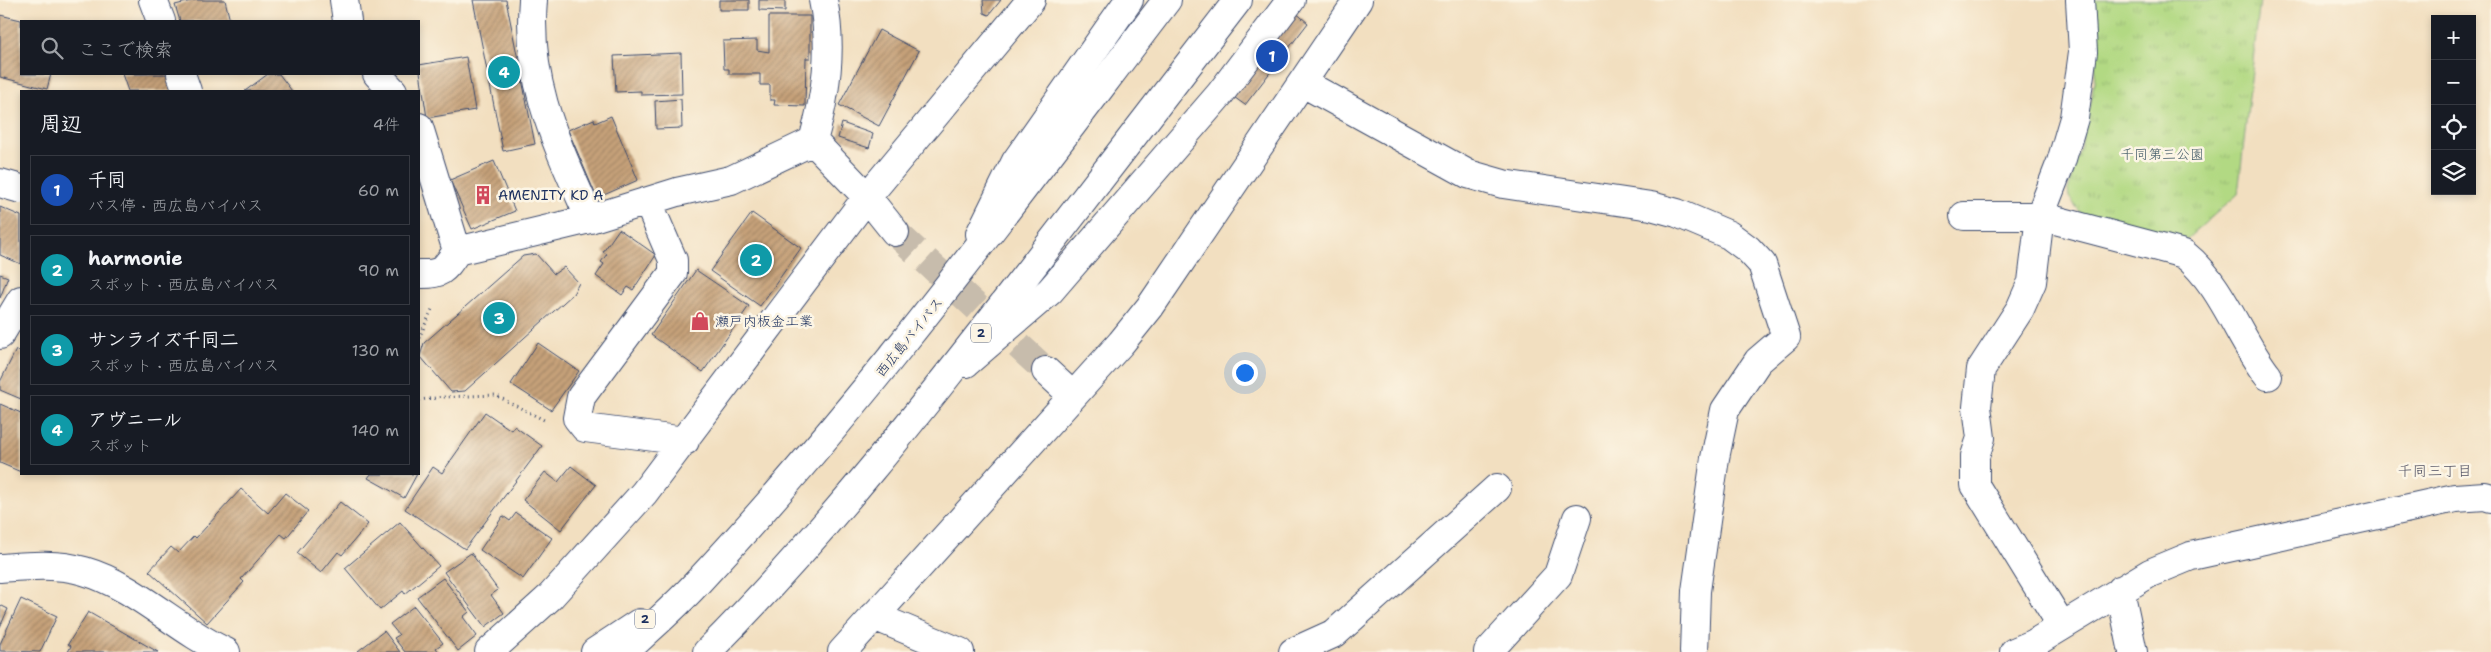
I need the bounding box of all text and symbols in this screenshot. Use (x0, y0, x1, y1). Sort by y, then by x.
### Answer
map controls (2431, 15, 2476, 195)
button: + (2431, 15, 2476, 60)
search box (20, 20, 420, 75)
icon: search (38, 34, 66, 62)
text: ここで検索 (78, 37, 173, 62)
pin: 1 (1256, 37, 1288, 75)
pin: 4 (488, 53, 520, 91)
button: − (2431, 60, 2476, 105)
button: locate (2431, 105, 2476, 150)
text: 周辺 (40, 110, 82, 138)
text: 4件 (373, 114, 400, 135)
park label: 千同第三公園 (2120, 145, 2204, 163)
button: layers (2431, 150, 2476, 195)
text: 千同 (88, 167, 126, 192)
text: 1 (53, 180, 61, 201)
text: 60 m (358, 180, 399, 201)
building icon: AMENITY KD A (472, 184, 494, 206)
place label: AMENITY KD A (498, 186, 604, 204)
text: バス停 · 西広島バイパス (88, 195, 263, 216)
pin: 2 (740, 241, 772, 279)
text: harmonie (88, 246, 183, 271)
text: 2 (51, 260, 63, 281)
text: 90 m (358, 260, 399, 281)
text: スポット · 西広島バイパス (88, 274, 279, 295)
street label: 西広島バイパス (871, 293, 947, 381)
pin: 3 (483, 299, 515, 337)
shop icon: 瀬戸内板金工業 (689, 310, 711, 332)
place label: 瀬戸内板金工業 (715, 312, 813, 330)
road number: 2 (971, 323, 991, 342)
text: サンライズ千同二 (88, 327, 239, 352)
text: 3 (51, 340, 63, 361)
text: 130 m (352, 340, 399, 361)
text: スポット · 西広島バイパス (88, 355, 279, 376)
your location (1232, 360, 1258, 386)
text: アヴニール (88, 407, 182, 432)
text: 4 (51, 420, 63, 441)
text: 140 m (352, 420, 399, 441)
text: スポット (88, 435, 152, 456)
district label: 千同三丁目 (2397, 461, 2473, 481)
road number: 2 (635, 610, 655, 628)

